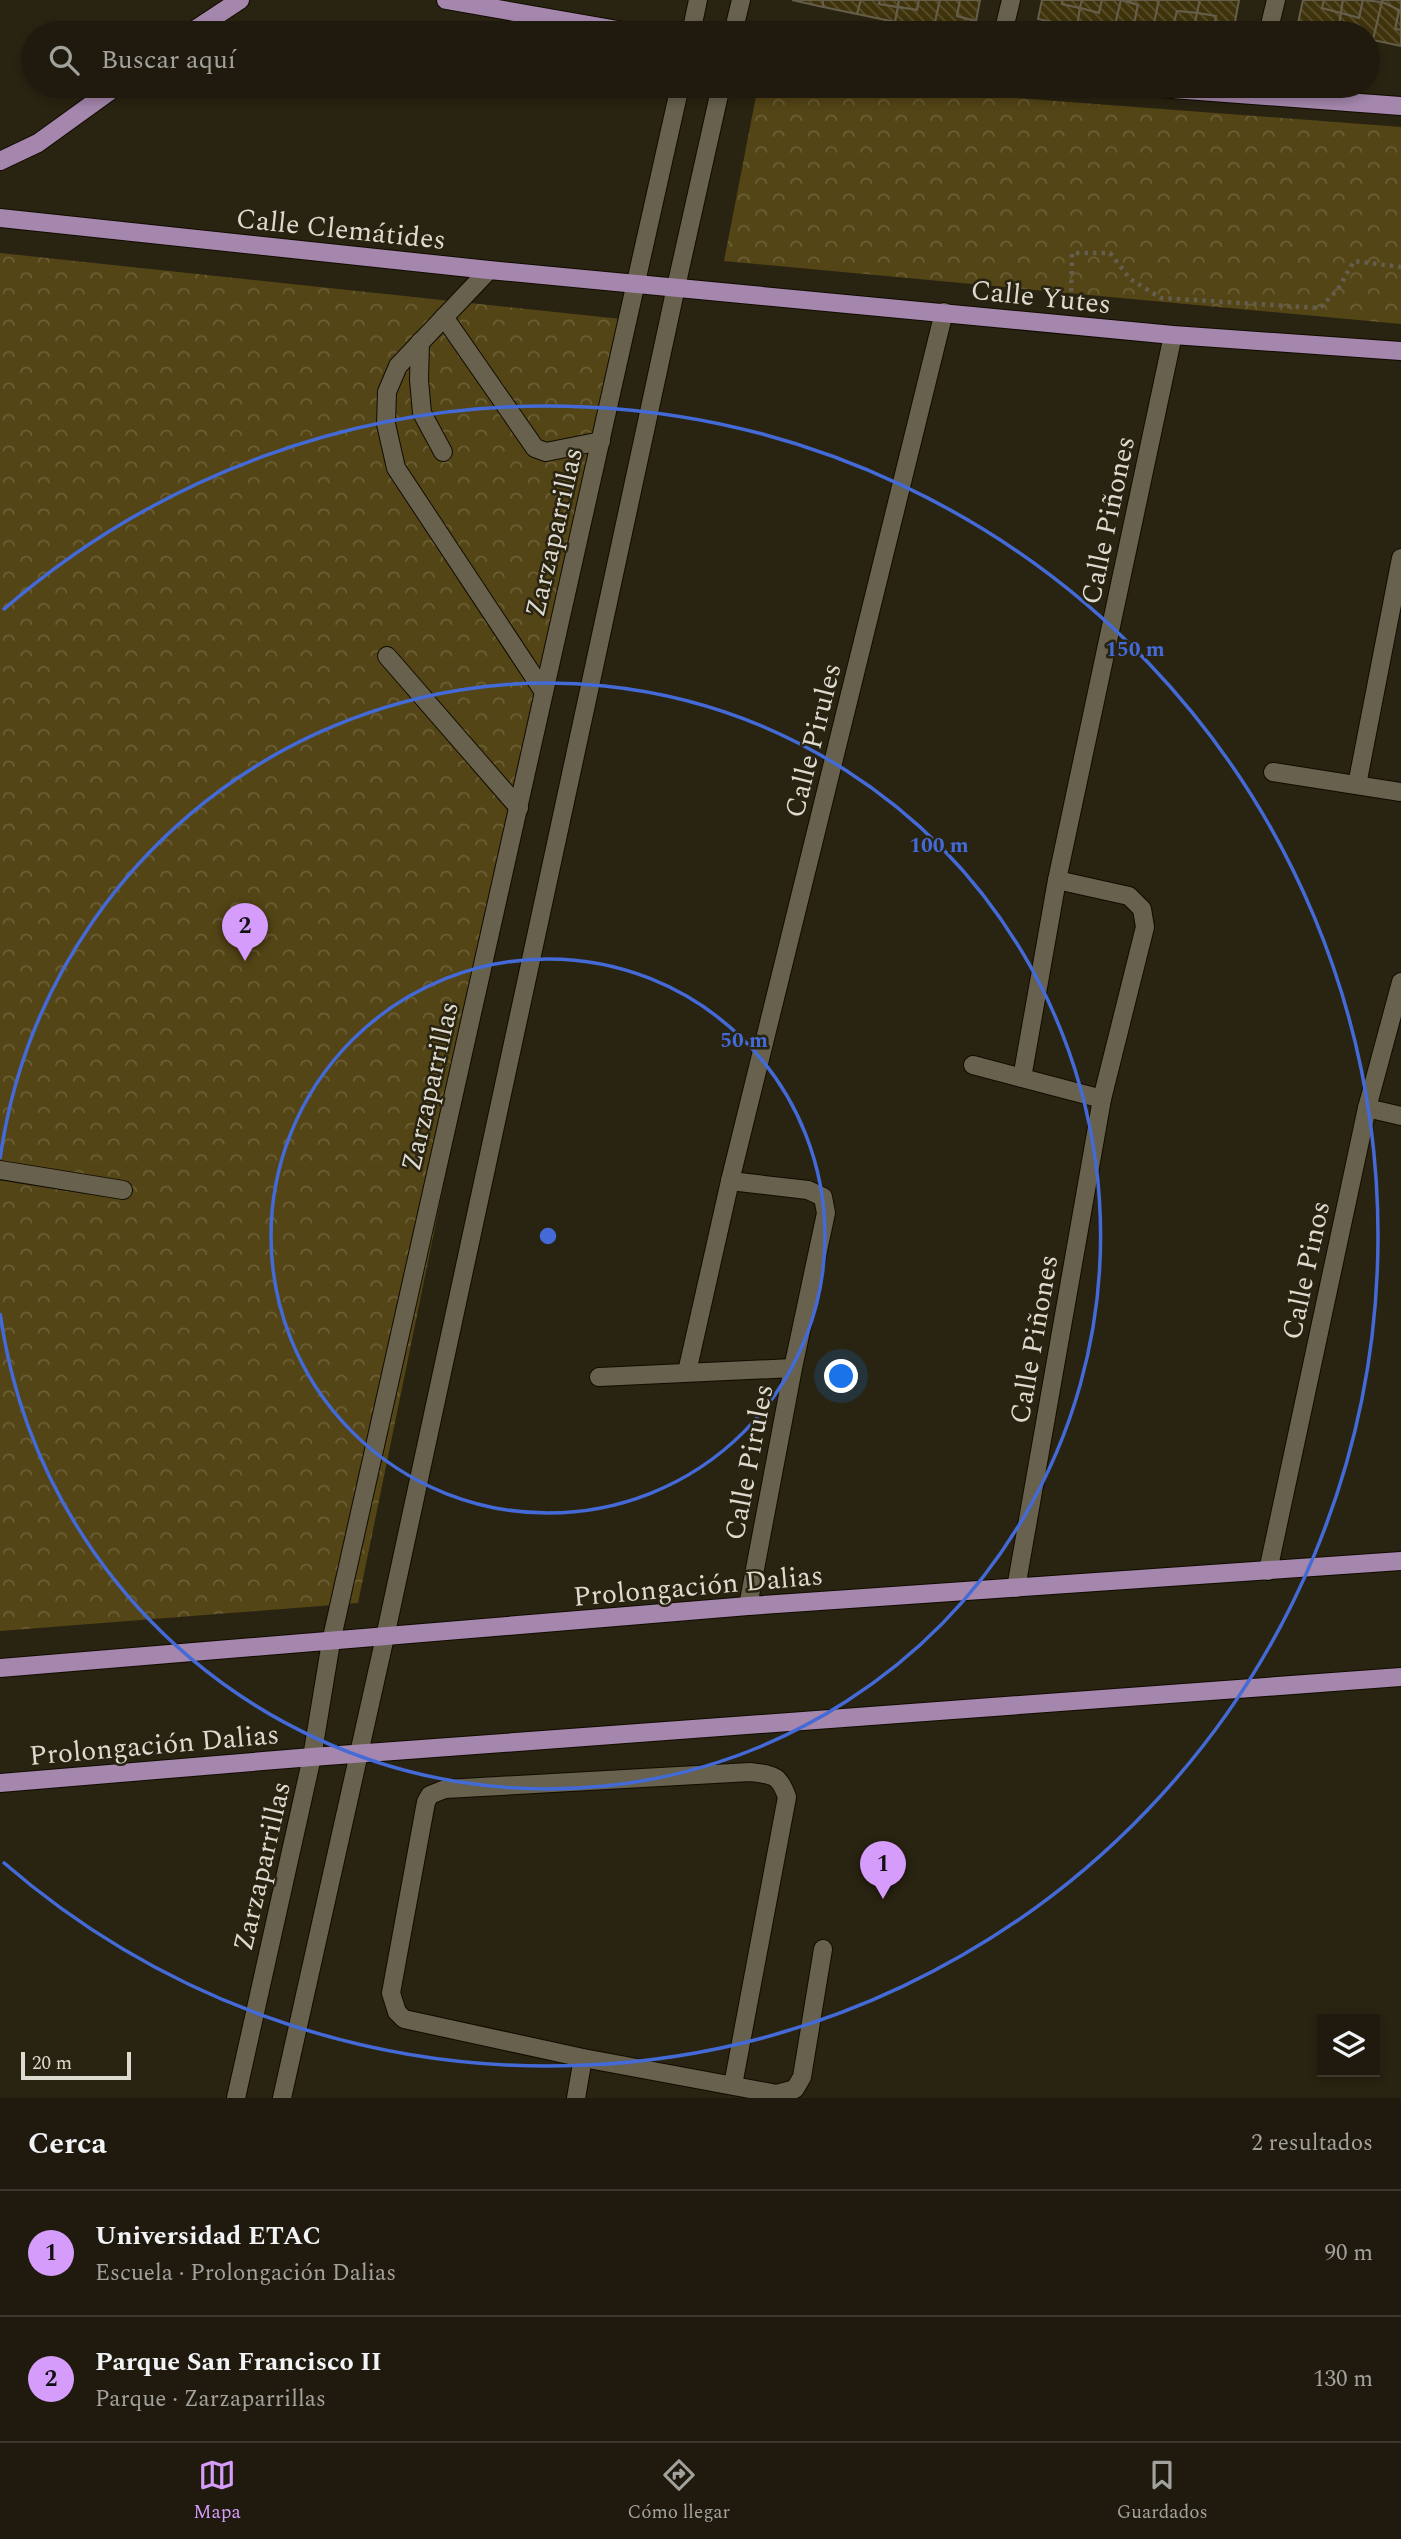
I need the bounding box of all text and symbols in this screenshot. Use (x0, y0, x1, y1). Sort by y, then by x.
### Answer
search box (21, 21, 1380, 98)
text: Buscar aquí (101, 40, 236, 80)
icon: search (45, 41, 83, 79)
street label: Calle Clemátides (234, 197, 448, 262)
street label: Calle Yutes (969, 269, 1113, 326)
street label: Calle Piñones (1070, 432, 1147, 608)
street label: Zarzaparrillas (514, 443, 595, 621)
text: 150 m (1105, 634, 1165, 666)
street label: Calle Pirules (773, 658, 853, 822)
text: 100 m (909, 830, 969, 862)
pin: 2 (222, 903, 268, 961)
street label: Zarzaparrillas (390, 997, 471, 1175)
text: 50 m (720, 1025, 768, 1057)
street label: Calle Pinos (1271, 1197, 1342, 1344)
centre of rings (536, 1224, 560, 1248)
street label: Calle Piñones (998, 1251, 1070, 1427)
your location (824, 1359, 858, 1393)
street label: Calle Pirules (713, 1381, 786, 1544)
street label: Prolongación Dalias (571, 1554, 825, 1619)
street label: Prolongación Dalias (27, 1713, 281, 1778)
street label: Zarzaparrillas (222, 1777, 303, 1955)
pin: 1 (860, 1841, 906, 1899)
map controls (1317, 2014, 1380, 2077)
button: layers (1317, 2014, 1380, 2077)
scale bar (21, 2049, 131, 2081)
text: 20 m (32, 2049, 72, 2078)
text: Cerca (28, 2121, 107, 2167)
text: 2 resultados (1251, 2126, 1373, 2161)
text: Universidad ETAC (95, 2216, 321, 2256)
text: 1 (45, 2236, 57, 2271)
text: 90 m (1324, 2236, 1373, 2271)
text: Escuela · Prolongación Dalias (95, 2256, 396, 2291)
text: Parque San Francisco II (95, 2342, 382, 2382)
text: 2 (45, 2362, 57, 2397)
text: 130 m (1313, 2362, 1373, 2397)
text: Parque · Zarzaparrillas (95, 2382, 326, 2417)
tab: Mapa (193, 2456, 241, 2527)
tab: Cómo llegar (627, 2456, 730, 2527)
tab: Guardados (1117, 2456, 1208, 2527)

